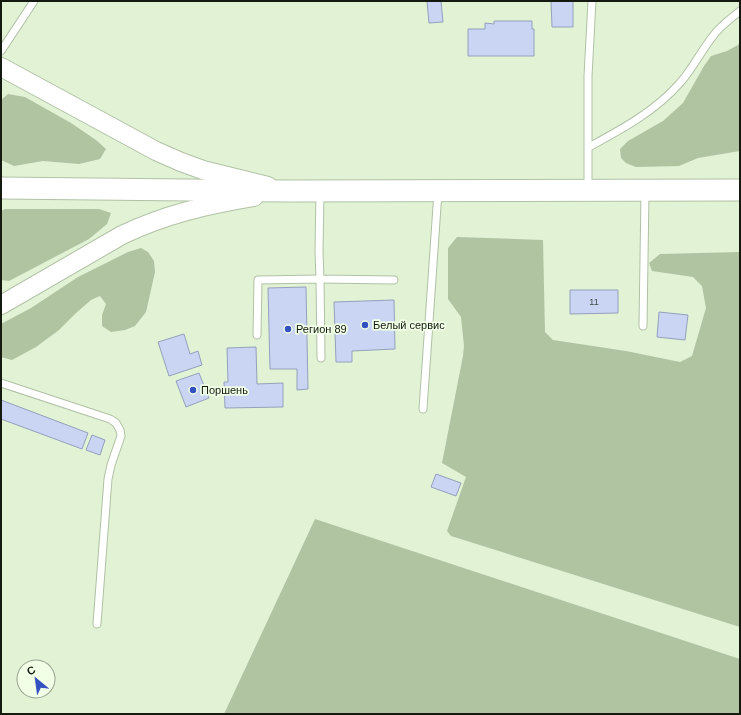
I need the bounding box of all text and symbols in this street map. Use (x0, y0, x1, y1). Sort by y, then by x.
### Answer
house number: 11 (589, 297, 599, 307)
place label: Белый сервис (373, 319, 445, 331)
marker: Белый сервис (360, 320, 370, 330)
place label: Регион 89 (296, 323, 347, 335)
marker: Регион 89 (283, 324, 293, 334)
place label: Поршень (201, 384, 248, 396)
marker: Поршень (188, 385, 198, 395)
north arrow (16, 659, 56, 699)
text: С (25, 663, 38, 677)

